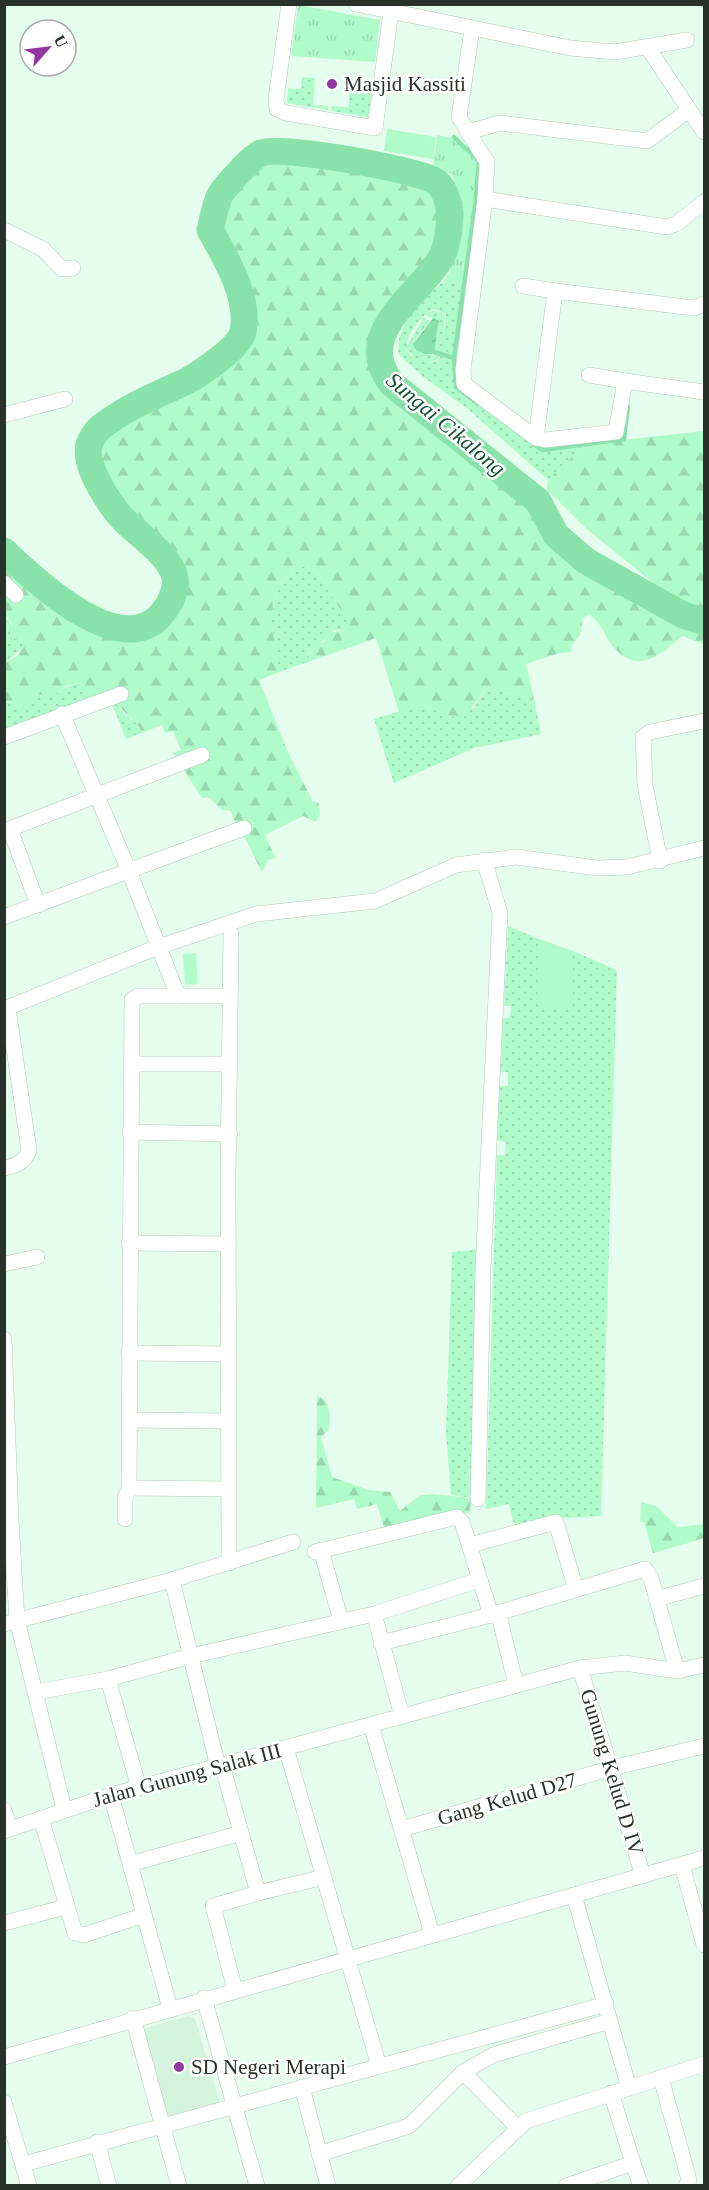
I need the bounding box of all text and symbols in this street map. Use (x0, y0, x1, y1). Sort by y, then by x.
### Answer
north arrow (18, 18, 78, 78)
text: U (51, 32, 71, 51)
place label: Masjid Kassiti (344, 72, 466, 96)
marker: Masjid Kassiti (325, 77, 339, 91)
water label: Sungai Cikalong (382, 367, 510, 481)
street label: Gunung Kelud D IV (575, 1686, 649, 1858)
street label: Jalan Gunung Salak III (90, 1738, 284, 1812)
street label: Gang Kelud D27 (435, 1768, 579, 1830)
place label: SD Negeri Merapi (191, 2055, 346, 2079)
marker: SD Negeri Merapi (172, 2060, 186, 2074)

